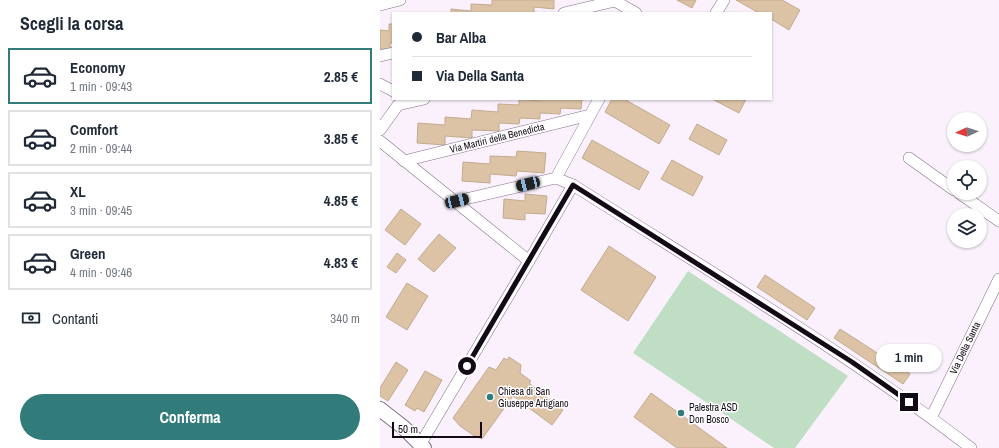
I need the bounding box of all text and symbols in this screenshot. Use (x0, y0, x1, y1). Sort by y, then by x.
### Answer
text: Scegli la corsa (20, 11, 123, 36)
text: Bar Alba (436, 27, 486, 48)
text: Economy (70, 57, 125, 78)
icon: car (22, 58, 58, 94)
text: Via Della Santa (436, 65, 524, 86)
text: 2.85 € (324, 66, 358, 87)
text: 1 min · 09:43 (70, 78, 132, 95)
north arrow (947, 112, 987, 152)
map controls (947, 112, 987, 248)
text: Comfort (70, 119, 118, 140)
icon: car (22, 120, 58, 156)
street label: Via Martiri della Benedicta (448, 120, 546, 156)
text: 3.85 € (324, 128, 358, 149)
text: 2 min · 09:44 (70, 140, 132, 157)
button: locate (947, 160, 987, 200)
car (515, 175, 541, 193)
text: XL (70, 181, 86, 202)
icon: car (22, 182, 58, 218)
text: 4.85 € (324, 190, 358, 211)
car (444, 192, 470, 210)
text: 3 min · 09:45 (70, 202, 132, 219)
button: layers (947, 208, 987, 248)
text: Green (70, 243, 106, 264)
icon: car (22, 244, 58, 280)
text: 4.83 € (324, 252, 358, 273)
text: 4 min · 09:46 (70, 264, 132, 281)
icon: cash (20, 307, 42, 329)
text: Contanti (52, 308, 99, 329)
text: 340 m (330, 310, 360, 327)
street label: Via Della Santa (947, 319, 983, 376)
callout: 1 min (876, 344, 942, 372)
text: 1 min (895, 349, 923, 366)
route start (458, 357, 476, 375)
place label: Chiesa di San Giuseppe Artigiano (498, 385, 569, 410)
marker: Chiesa di San Giuseppe Artigiano (485, 392, 495, 402)
route end (900, 393, 918, 411)
button: Conferma (20, 394, 360, 440)
place label: Palestra ASD Don Bosco (689, 401, 738, 426)
marker: Palestra ASD Don Bosco (676, 408, 686, 418)
scale bar (392, 420, 482, 439)
text: 50 m (398, 422, 418, 436)

